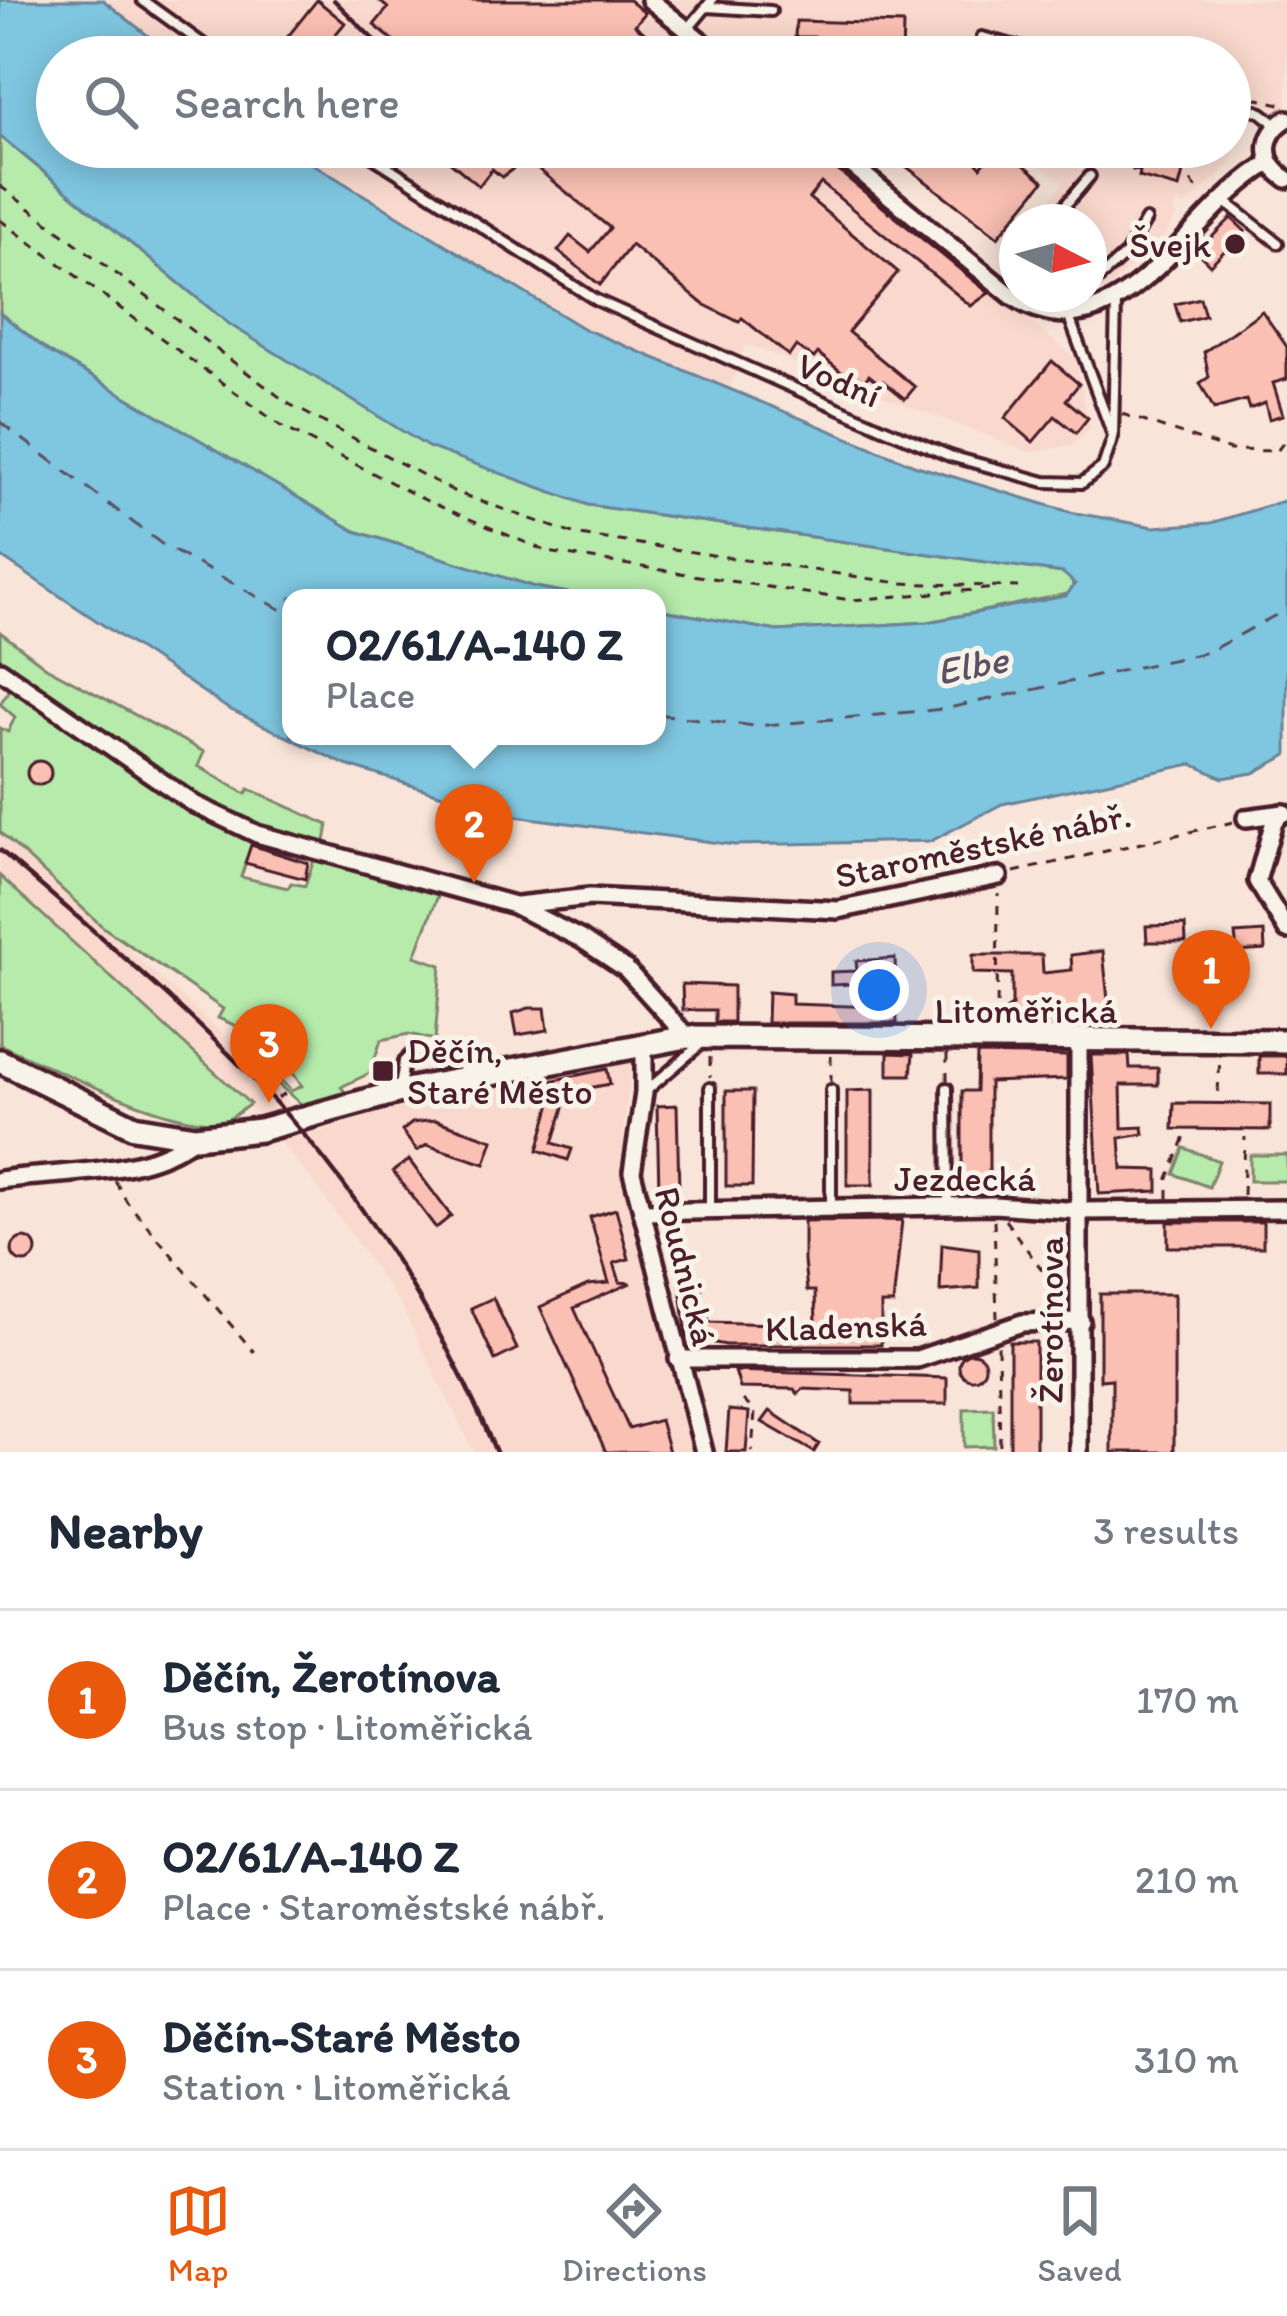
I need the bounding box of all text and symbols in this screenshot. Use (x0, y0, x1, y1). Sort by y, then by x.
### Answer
search box (36, 36, 1251, 168)
icon: search (78, 69, 144, 135)
text: Search here (174, 75, 400, 129)
north arrow (999, 204, 1107, 312)
place label: Švejk (1129, 223, 1211, 266)
marker: Švejk (1222, 231, 1248, 257)
street label: Vodní (791, 343, 887, 417)
popup (282, 589, 666, 745)
text: O2/61/A-140 Z (325, 617, 623, 671)
water label: Elbe (932, 635, 1014, 695)
text: Place (325, 671, 415, 718)
pin: 2 (435, 784, 513, 883)
street label: Staroměstské nábř. (831, 793, 1135, 897)
pin: 1 (1172, 930, 1250, 1029)
your location (849, 960, 909, 1020)
street label: Litoměřická (934, 989, 1118, 1032)
pin: 3 (230, 1004, 308, 1103)
place label: Děčín, Staré Město (407, 1029, 593, 1113)
marker: Děčín, Staré Město (370, 1058, 396, 1084)
street label: Jezdecká (894, 1157, 1036, 1200)
street label: Roudnická (646, 1182, 727, 1350)
street label: Žerotínova (1029, 1236, 1072, 1403)
street label: Kladenská (764, 1302, 928, 1350)
text: Nearby (48, 1500, 203, 1561)
text: 3 results (1093, 1507, 1239, 1554)
text: Děčín, Žerotínova (162, 1649, 500, 1703)
text: 1 (78, 1676, 96, 1723)
text: 170 m (1136, 1676, 1239, 1723)
text: Bus stop · Litoměřická (162, 1703, 533, 1750)
text: O2/61/A-140 Z (162, 1829, 459, 1883)
text: 2 (77, 1856, 97, 1903)
text: 210 m (1135, 1856, 1239, 1903)
text: Place · Staroměstské nábř. (162, 1883, 605, 1930)
text: Děčín-Staré Město (162, 2009, 521, 2063)
text: 3 (76, 2036, 98, 2083)
text: 310 m (1134, 2036, 1239, 2083)
text: Station · Litoměřická (162, 2063, 511, 2110)
tab: Map (165, 2178, 231, 2289)
tab: Directions (562, 2178, 707, 2289)
tab: Saved (1038, 2178, 1122, 2289)

